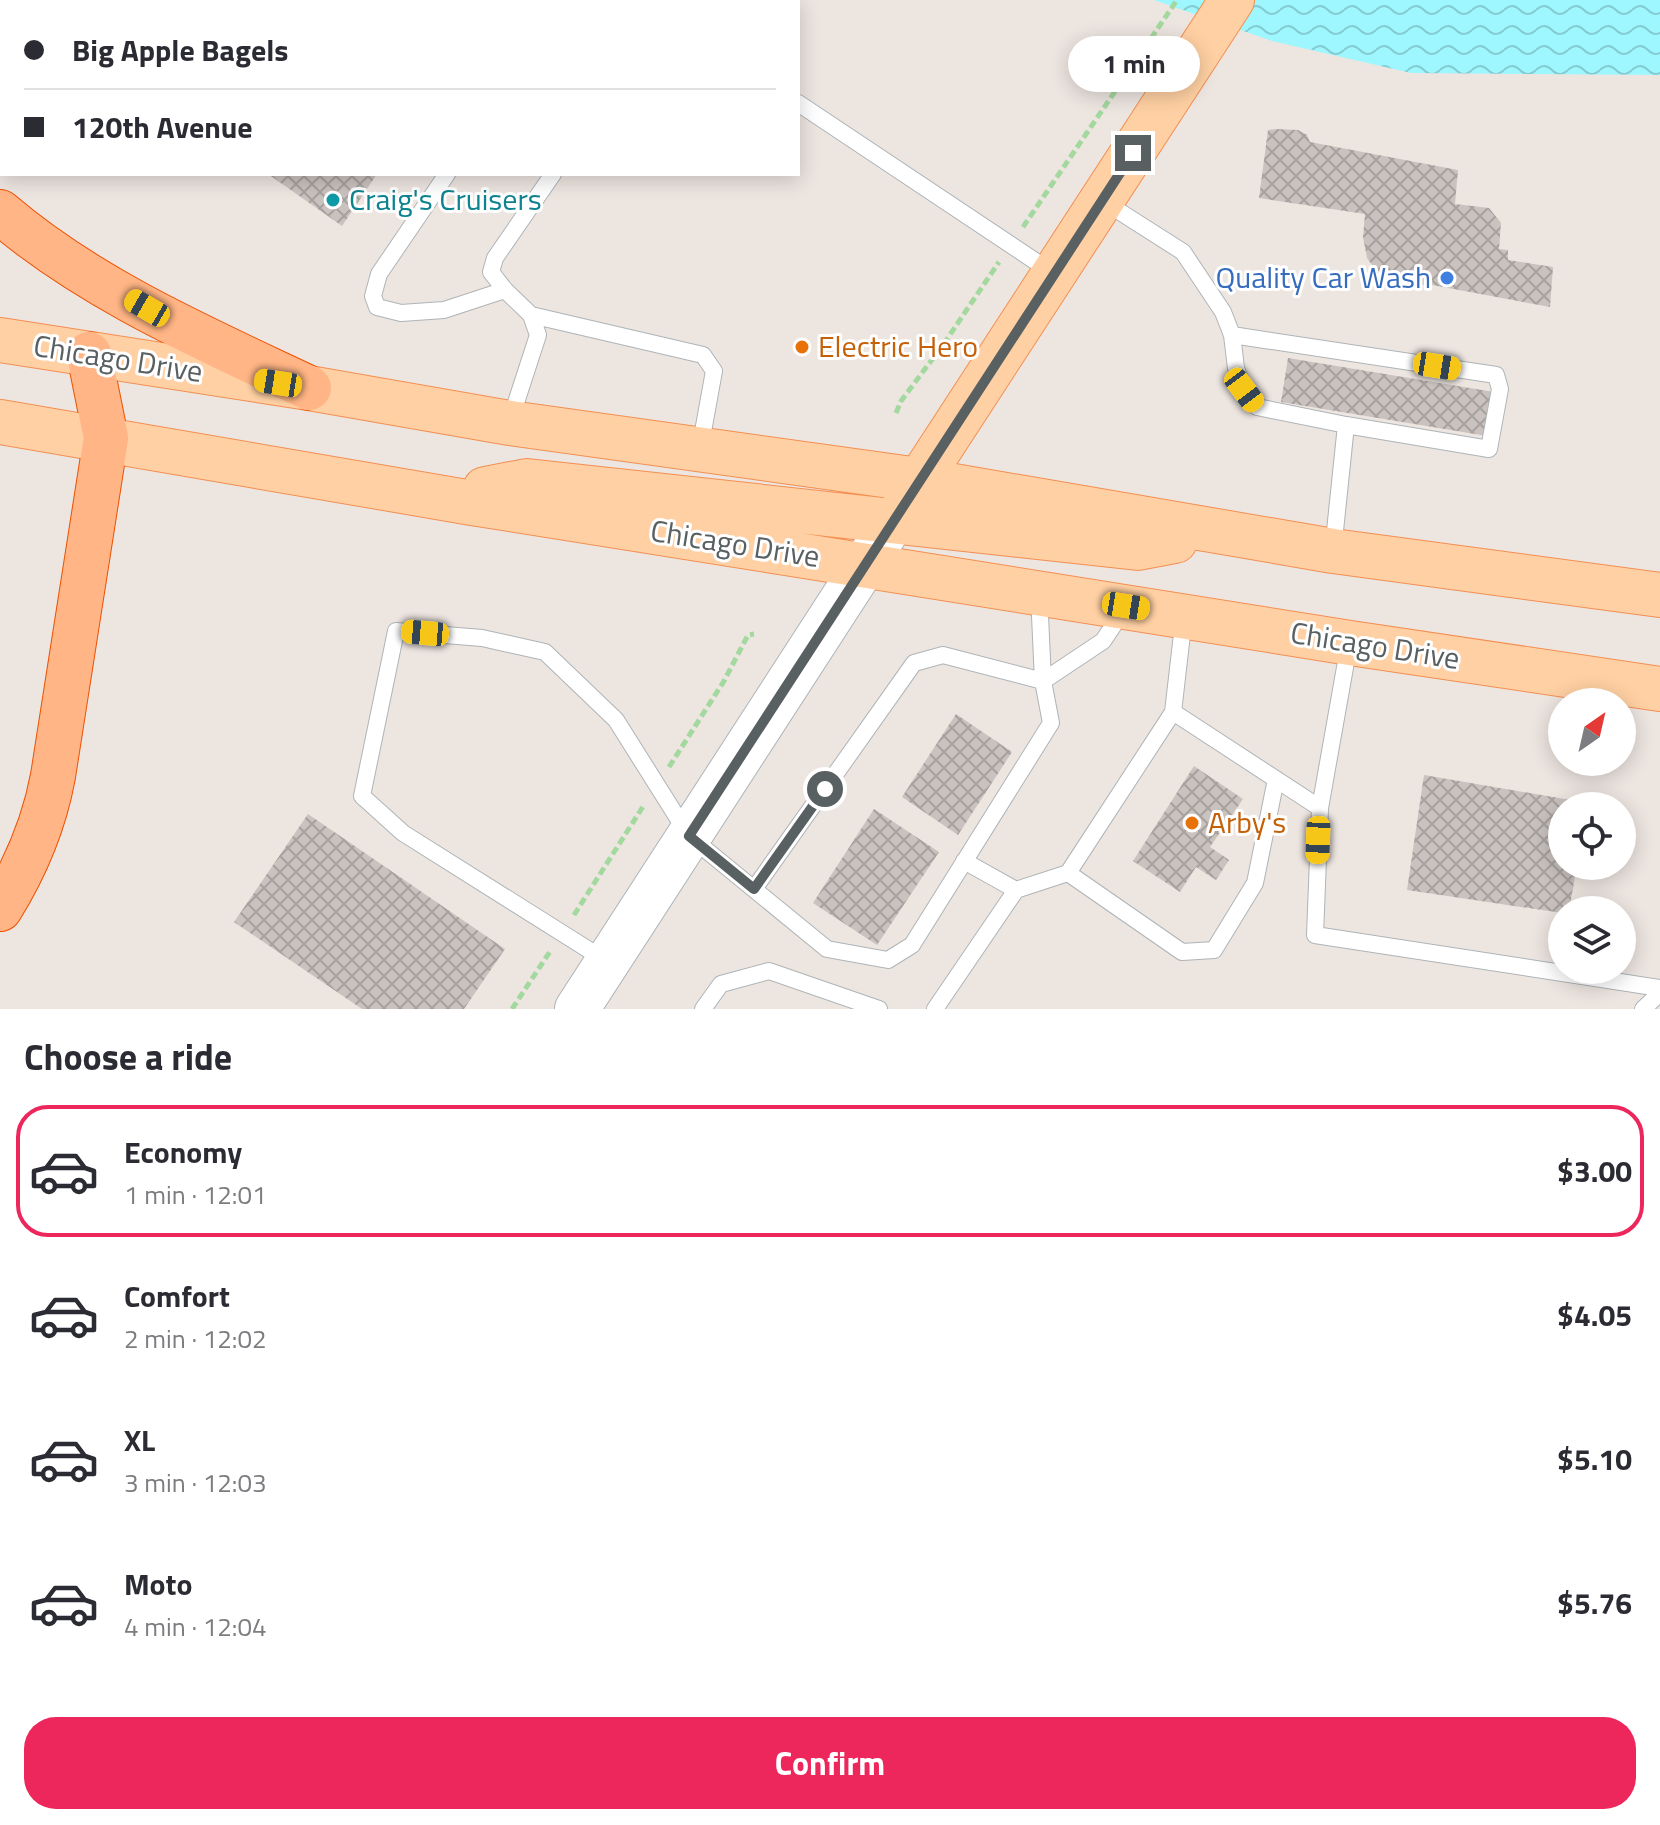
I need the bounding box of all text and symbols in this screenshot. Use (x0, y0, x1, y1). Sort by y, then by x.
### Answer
text: Big Apple Bagels (72, 27, 289, 73)
callout: 1 min (1067, 37, 1199, 93)
text: 1 min (1102, 44, 1166, 83)
text: 120th Avenue (72, 104, 253, 150)
route end (1115, 135, 1151, 171)
place label: Craig's Cruisers (349, 176, 542, 222)
marker: Craig's Cruisers (324, 191, 342, 209)
place label: Quality Car Wash (1216, 254, 1431, 300)
marker: Quality Car Wash (1438, 269, 1456, 287)
car (120, 286, 174, 330)
street label: Chicago Drive (30, 322, 206, 394)
place label: Electric Hero (818, 323, 978, 369)
marker: Electric Hero (793, 338, 811, 356)
car (1411, 350, 1463, 382)
car (1220, 364, 1268, 416)
car (252, 367, 304, 399)
street label: Chicago Drive (647, 507, 823, 579)
car (1100, 590, 1152, 622)
street label: Chicago Drive (1287, 609, 1463, 681)
car (400, 619, 450, 647)
north arrow (1548, 688, 1636, 776)
map controls (1548, 688, 1636, 984)
route start (807, 771, 843, 807)
button: locate (1548, 792, 1636, 880)
place label: Arby's (1208, 799, 1286, 845)
marker: Arby's (1183, 814, 1201, 832)
car (1305, 816, 1331, 864)
button: layers (1548, 896, 1636, 984)
text: Choose a ride (24, 1029, 232, 1084)
text: Economy (124, 1129, 242, 1175)
icon: car (28, 1135, 100, 1207)
text: $3.00 (1557, 1148, 1632, 1194)
text: 1 min · 12:01 (124, 1175, 267, 1214)
text: Comfort (124, 1273, 230, 1319)
icon: car (28, 1279, 100, 1351)
text: $4.05 (1557, 1292, 1632, 1338)
text: 2 min · 12:02 (124, 1319, 267, 1358)
text: XL (124, 1417, 155, 1463)
icon: car (28, 1423, 100, 1495)
text: $5.10 (1557, 1436, 1632, 1482)
text: 3 min · 12:03 (124, 1463, 267, 1502)
text: Moto (124, 1561, 192, 1607)
icon: car (28, 1567, 100, 1639)
text: $5.76 (1557, 1580, 1632, 1626)
text: 4 min · 12:04 (124, 1607, 267, 1646)
button: Confirm (24, 1717, 1636, 1809)

